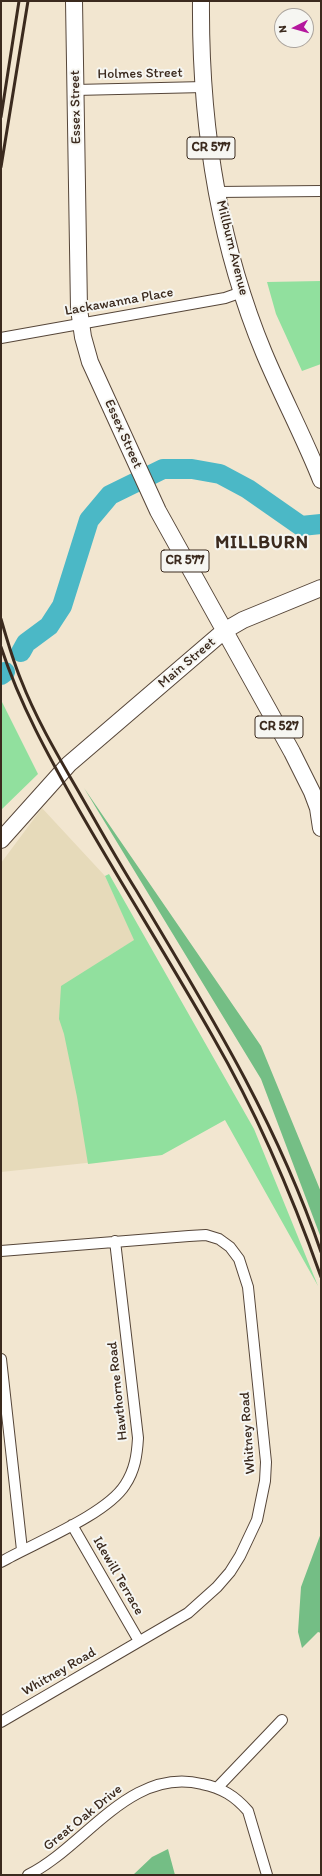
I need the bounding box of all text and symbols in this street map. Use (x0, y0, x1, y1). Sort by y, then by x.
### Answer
north arrow (274, 8, 314, 48)
text: N (276, 25, 289, 34)
street label: Holmes Street (97, 65, 183, 83)
street label: Essex Street (67, 70, 85, 144)
road number: CR 577 (187, 137, 235, 159)
street label: Millburn Avenue (212, 199, 252, 297)
street label: Lackawanna Place (63, 284, 175, 320)
street label: Essex Street (100, 397, 146, 471)
district label: MILLBURN (215, 532, 309, 554)
road number: CR 577 (161, 550, 209, 572)
street label: Main Street (155, 634, 219, 692)
road number: CR 527 (255, 716, 303, 738)
street label: Hawthorne Road (104, 1341, 132, 1441)
street label: Whitney Road (237, 1391, 259, 1475)
street label: Idewill Terrace (89, 1534, 147, 1618)
street label: Whitney Road (19, 1644, 99, 1700)
street label: Great Oak Drive (40, 1781, 126, 1855)

